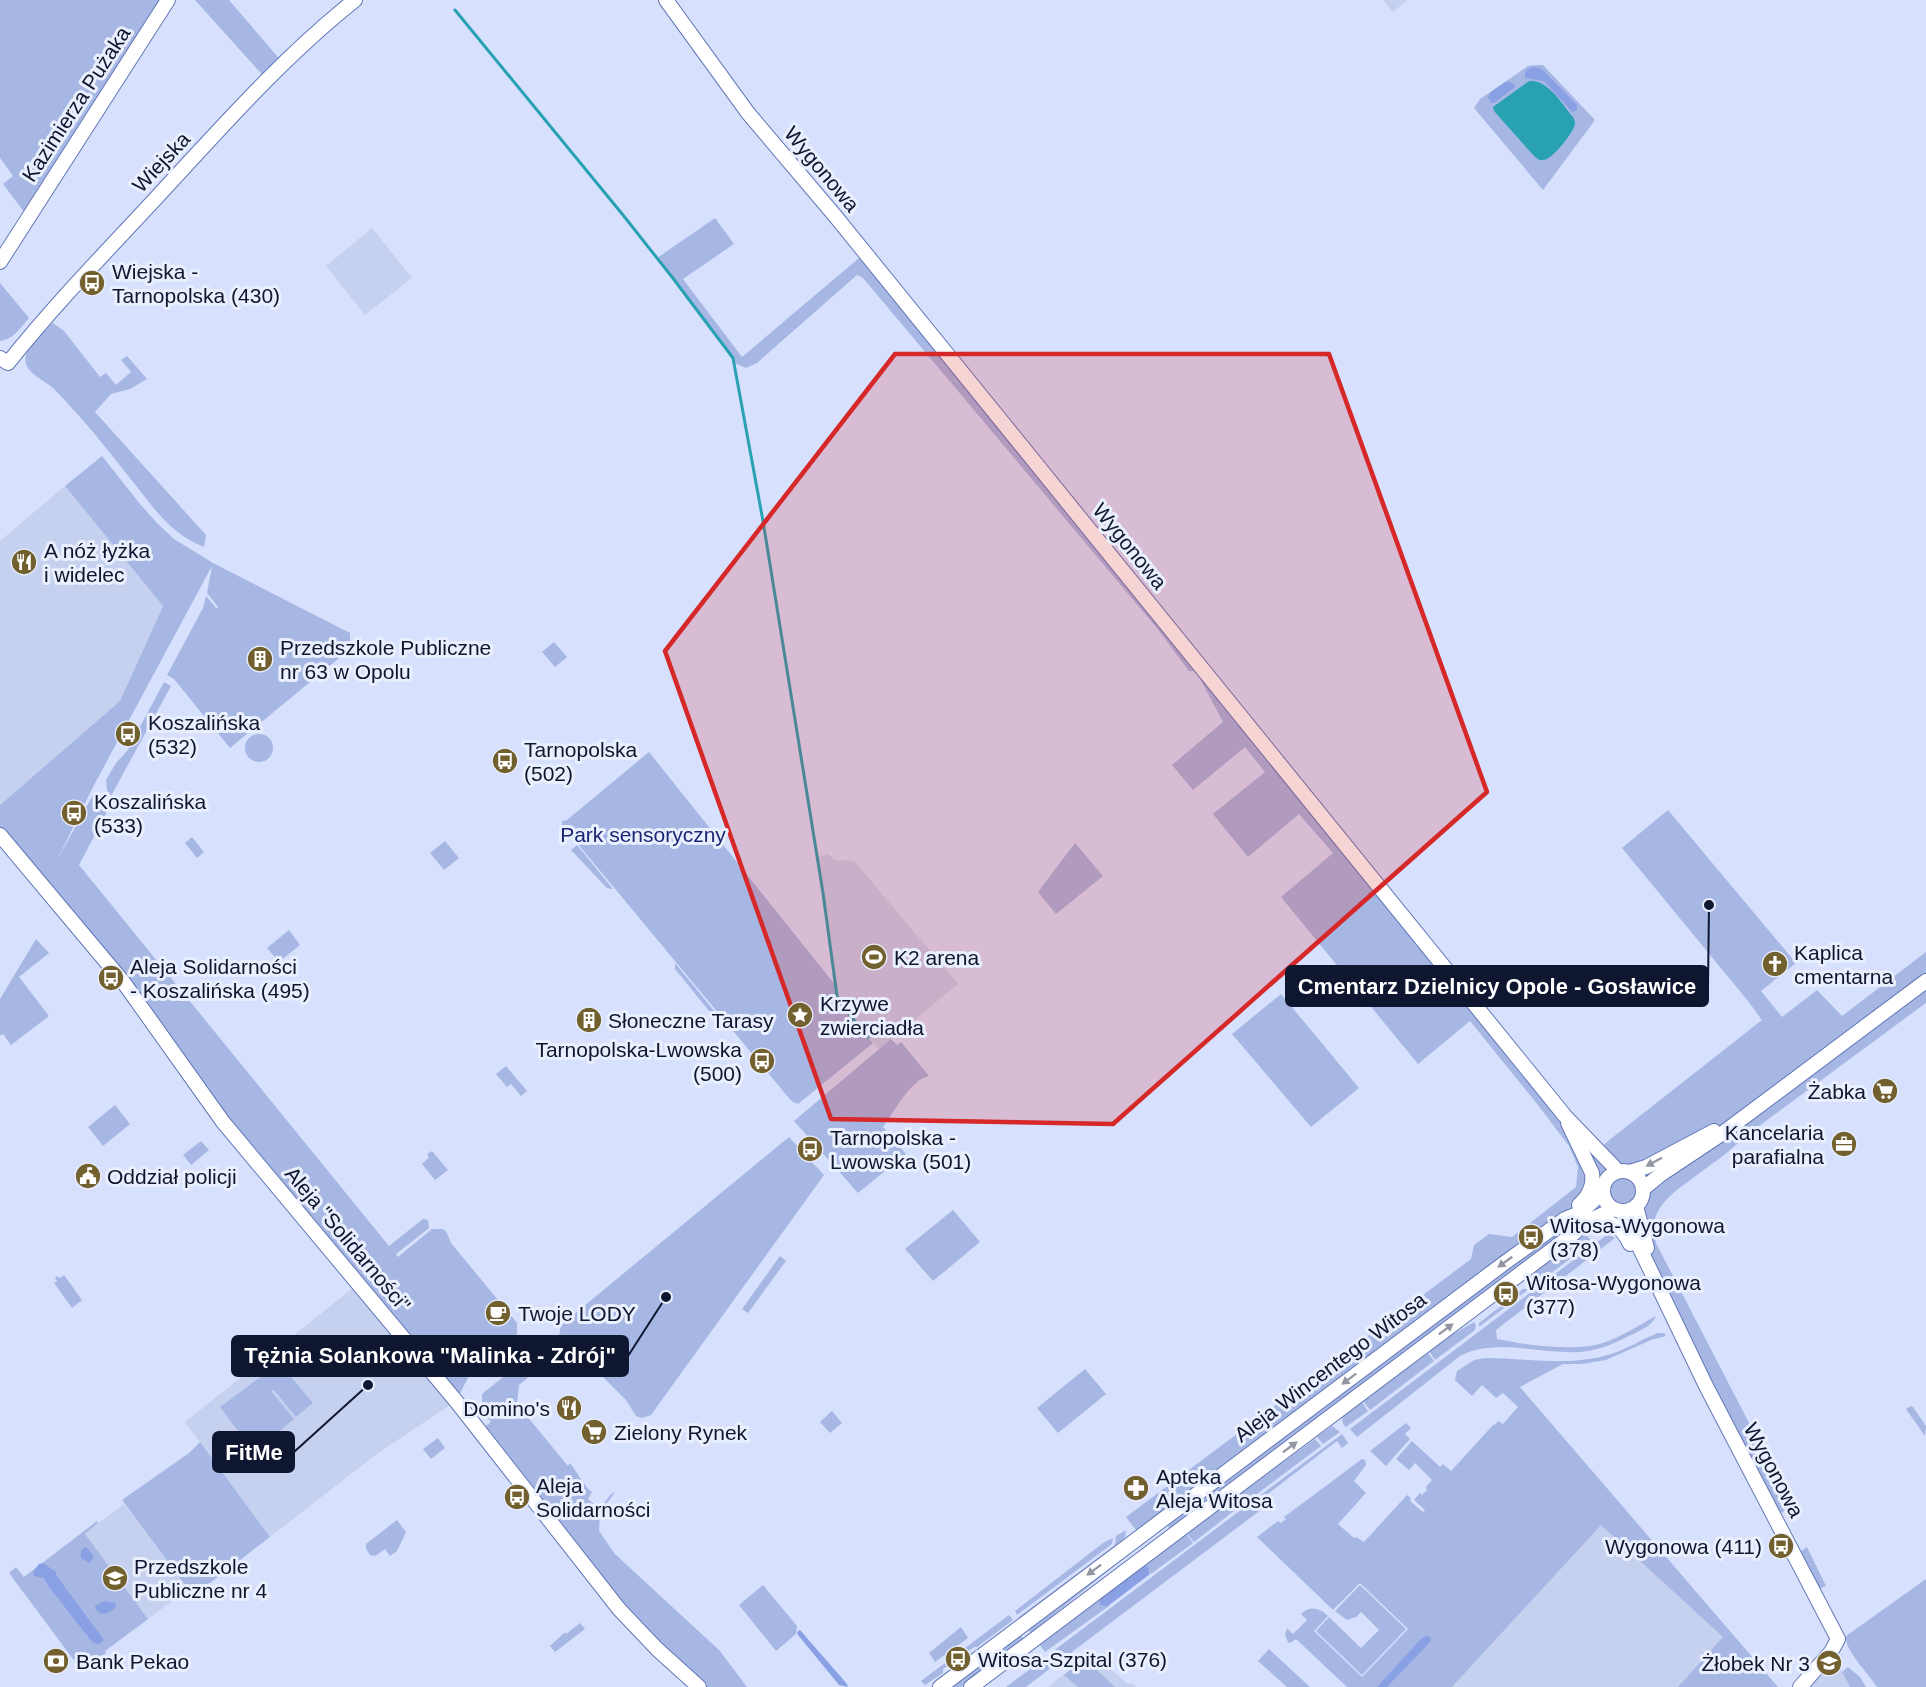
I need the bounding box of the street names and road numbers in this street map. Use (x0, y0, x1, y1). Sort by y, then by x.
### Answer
street label: Kazimierza Pużaka (17, 22, 135, 186)
street label: Wygonowa (780, 122, 864, 216)
street label: Wiejska (128, 127, 195, 197)
street label: Wygonowa (1088, 498, 1172, 594)
street label: Aleja "Solidarności" (281, 1162, 415, 1316)
street label: Aleja Wincentego Witosa (1230, 1287, 1430, 1446)
street label: Wygonowa (1740, 1419, 1809, 1521)

